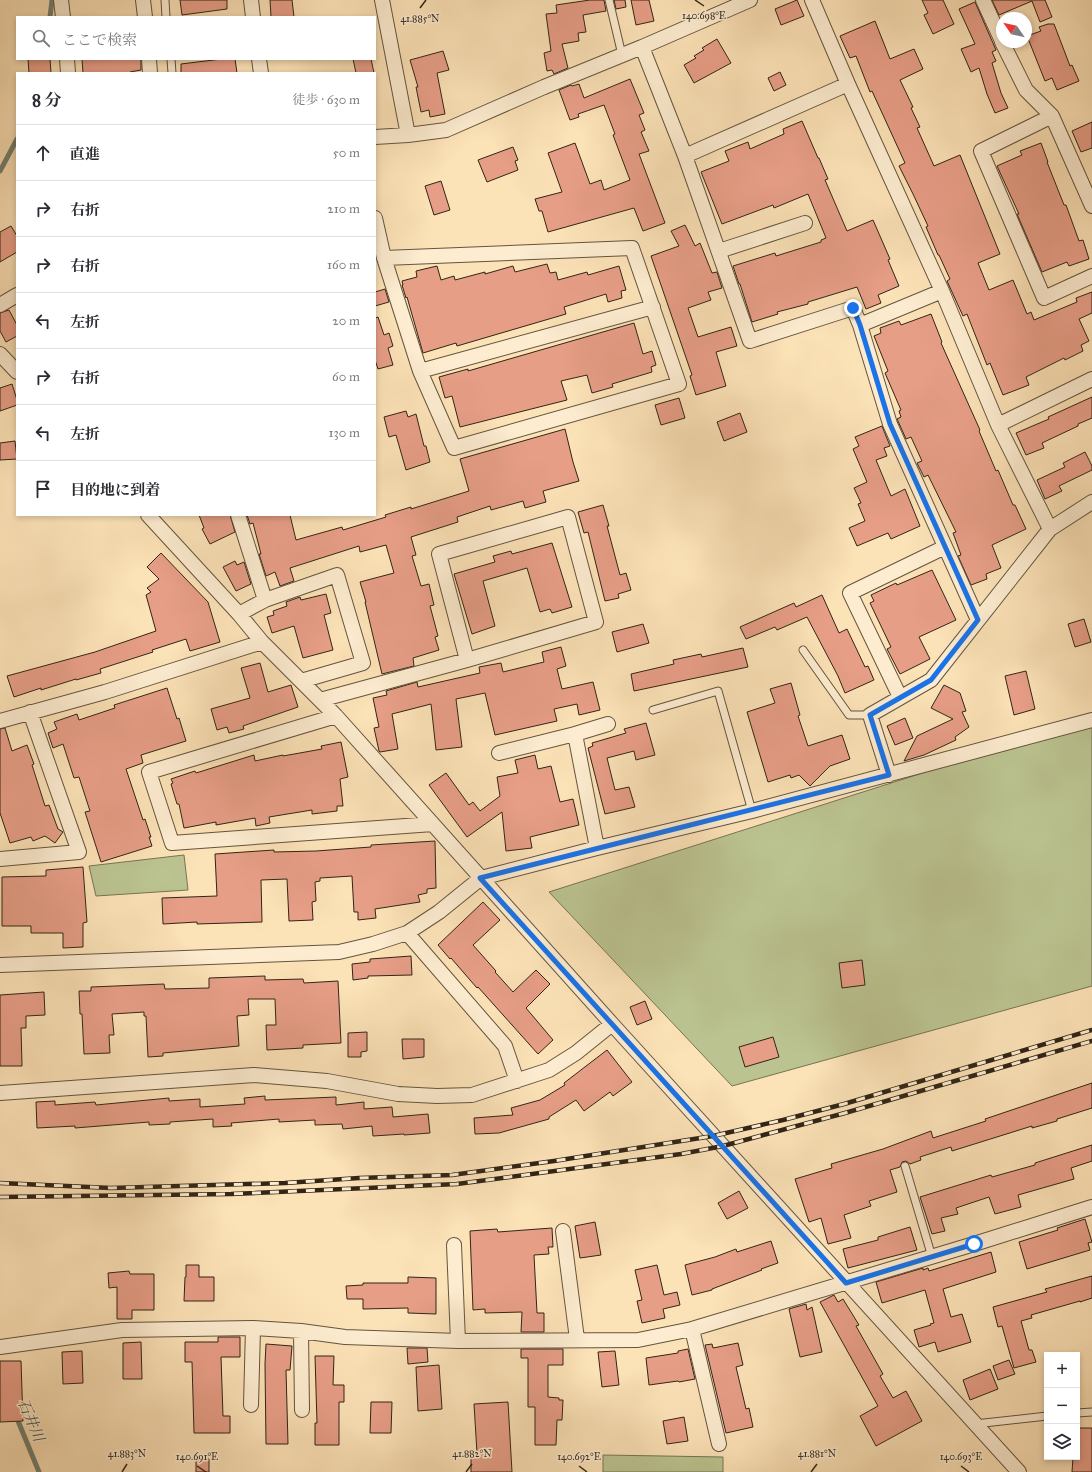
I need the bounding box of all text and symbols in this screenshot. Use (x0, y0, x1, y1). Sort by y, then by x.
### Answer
text: 140.698°E (682, 10, 726, 22)
north arrow (996, 12, 1032, 48)
text: 41.885°N (401, 13, 440, 25)
search box (16, 16, 376, 60)
icon: search (30, 27, 52, 49)
text: ここで検索 (62, 31, 137, 49)
text: 8 分 (32, 90, 62, 111)
text: 徒歩 · 630 m (292, 92, 360, 108)
icon: ahead (32, 142, 54, 164)
text: 直進 (70, 145, 100, 163)
text: 50 m (333, 145, 360, 161)
icon: right (32, 198, 54, 220)
text: 右折 (70, 201, 100, 219)
text: 210 m (327, 201, 360, 217)
icon: right (32, 254, 54, 276)
text: 右折 (70, 257, 100, 275)
text: 160 m (327, 257, 360, 273)
route end (844, 299, 862, 317)
icon: left (32, 310, 54, 332)
text: 左折 (70, 313, 100, 331)
text: 20 m (332, 313, 360, 329)
icon: right (32, 366, 54, 388)
text: 右折 (70, 369, 100, 387)
text: 60 m (332, 369, 360, 385)
icon: left (32, 422, 54, 444)
text: 左折 (70, 425, 100, 443)
text: 130 m (328, 425, 360, 441)
icon: arrive (32, 478, 54, 500)
text: 目的地に到着 (70, 481, 160, 499)
route start (965, 1235, 983, 1253)
map controls (1044, 1352, 1080, 1460)
button: + (1044, 1352, 1080, 1388)
button: − (1044, 1388, 1080, 1424)
water label: 石井川 (14, 1396, 49, 1446)
button: layers (1044, 1424, 1080, 1460)
text: 41.883°N (108, 1448, 147, 1460)
text: 41.882°N (452, 1448, 492, 1460)
text: 41.881°N (798, 1448, 837, 1460)
text: 140.691°E (176, 1451, 218, 1463)
text: 140.692°E (557, 1451, 601, 1463)
text: 140.693°E (940, 1451, 982, 1463)

